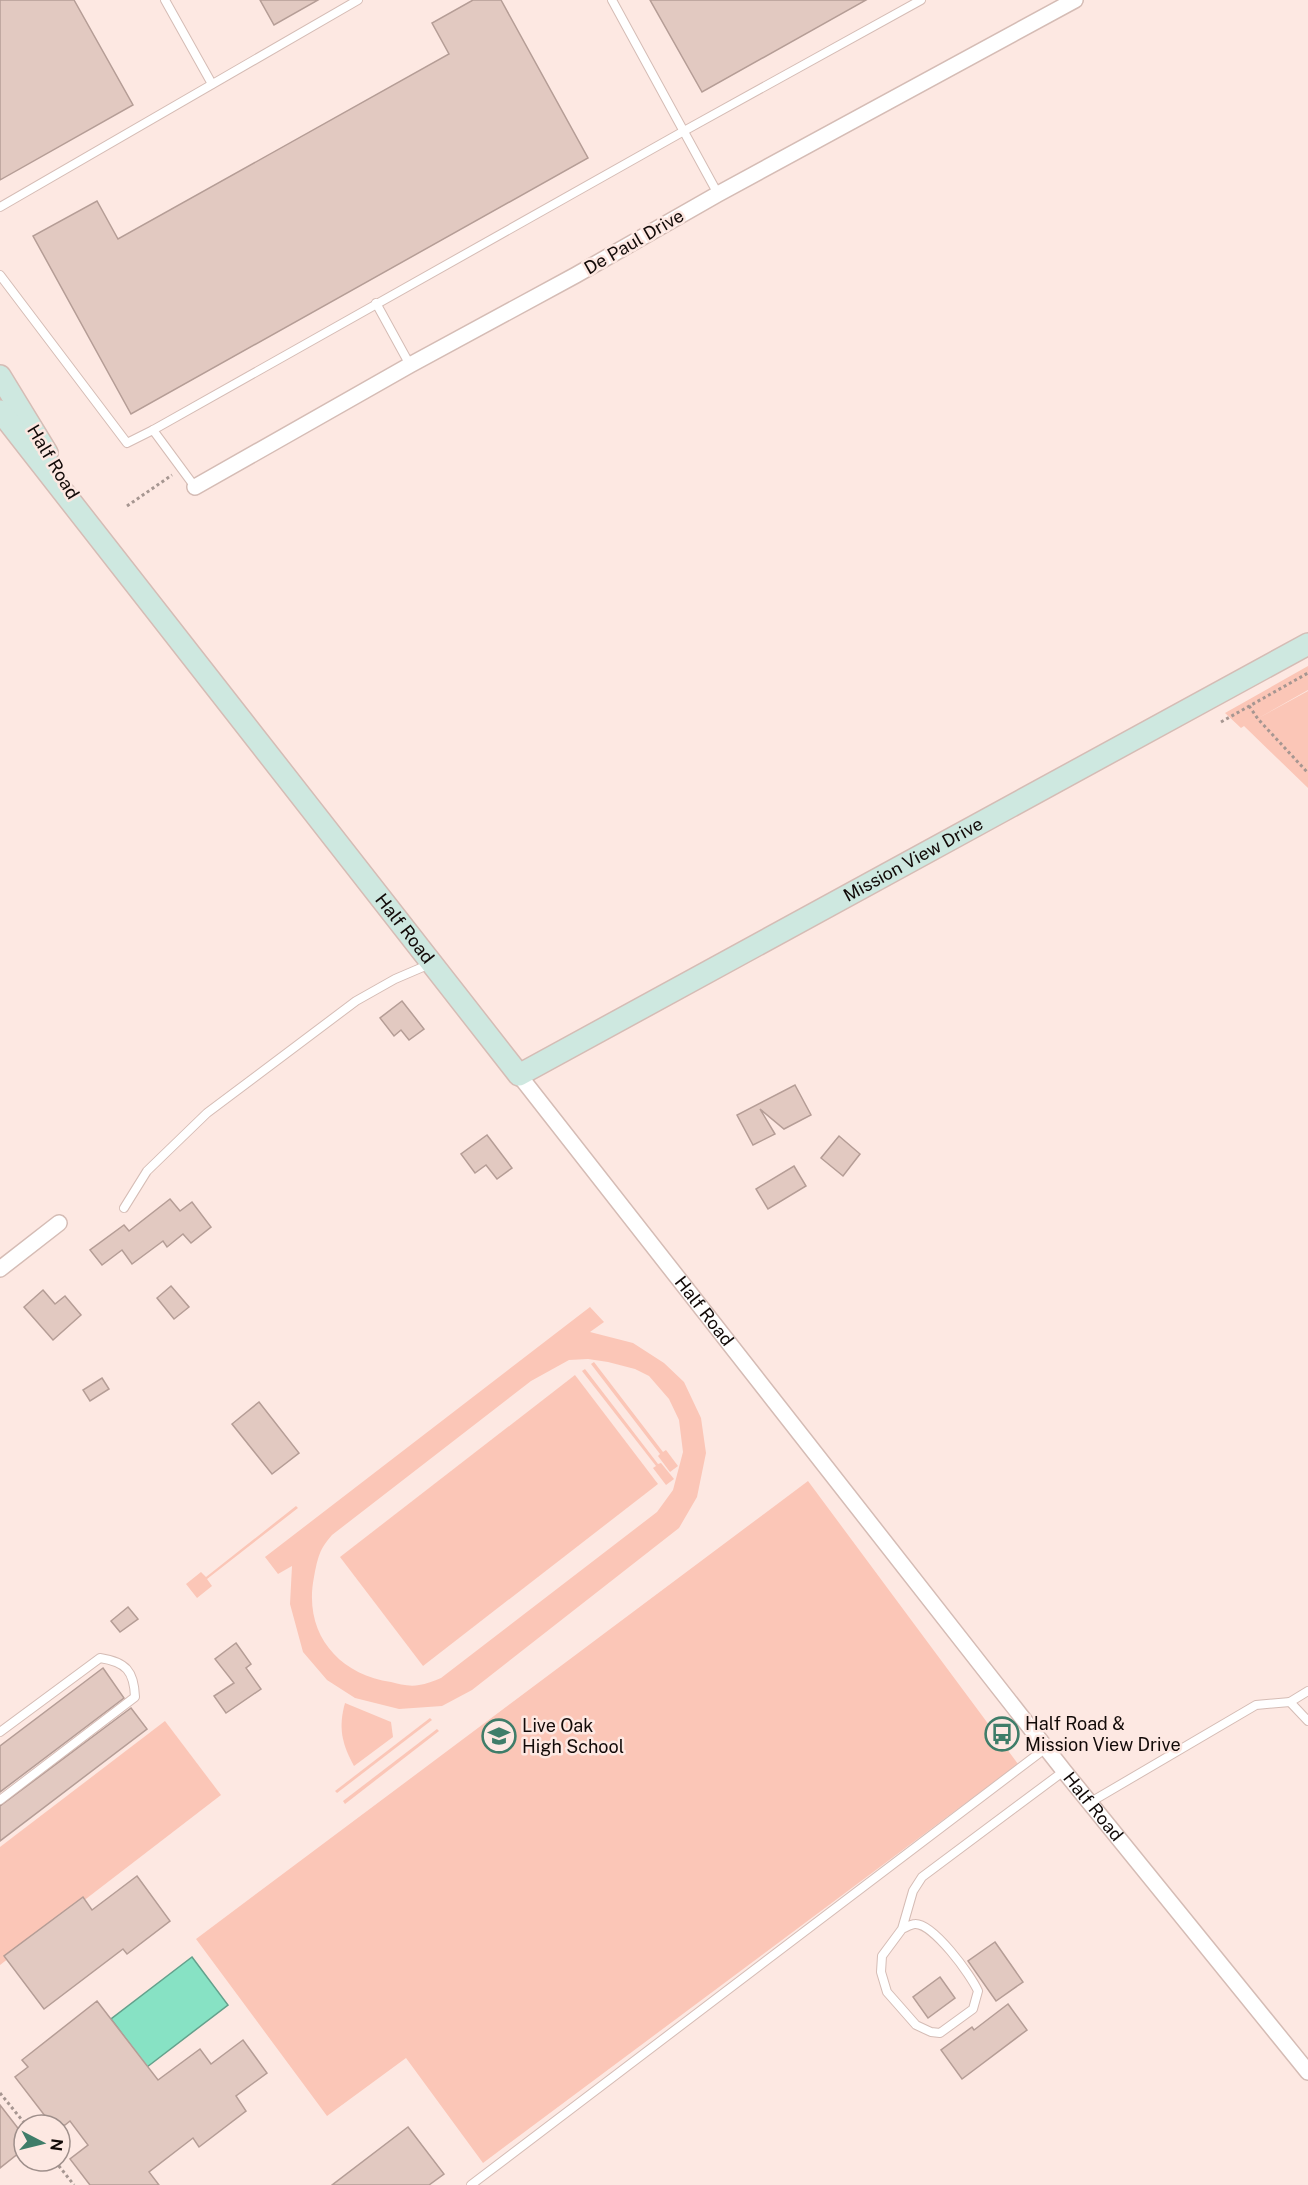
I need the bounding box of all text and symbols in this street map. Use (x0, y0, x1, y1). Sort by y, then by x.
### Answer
street label: De Paul Drive (580, 205, 687, 279)
street label: Half Road (23, 421, 84, 503)
street label: Mission View Drive (840, 813, 986, 906)
street label: Half Road (371, 889, 439, 967)
street label: Half Road (671, 1272, 738, 1350)
place label: Half Road & Mission View Drive (1025, 1713, 1181, 1755)
place label: Live Oak High School (522, 1715, 624, 1757)
bus stop icon: Half Road & Mission View Drive (984, 1716, 1020, 1752)
school or university icon: Live Oak High School (481, 1718, 517, 1754)
street label: Half Road (1059, 1768, 1128, 1845)
north arrow (12, 2113, 72, 2173)
text: N (46, 2137, 67, 2152)

